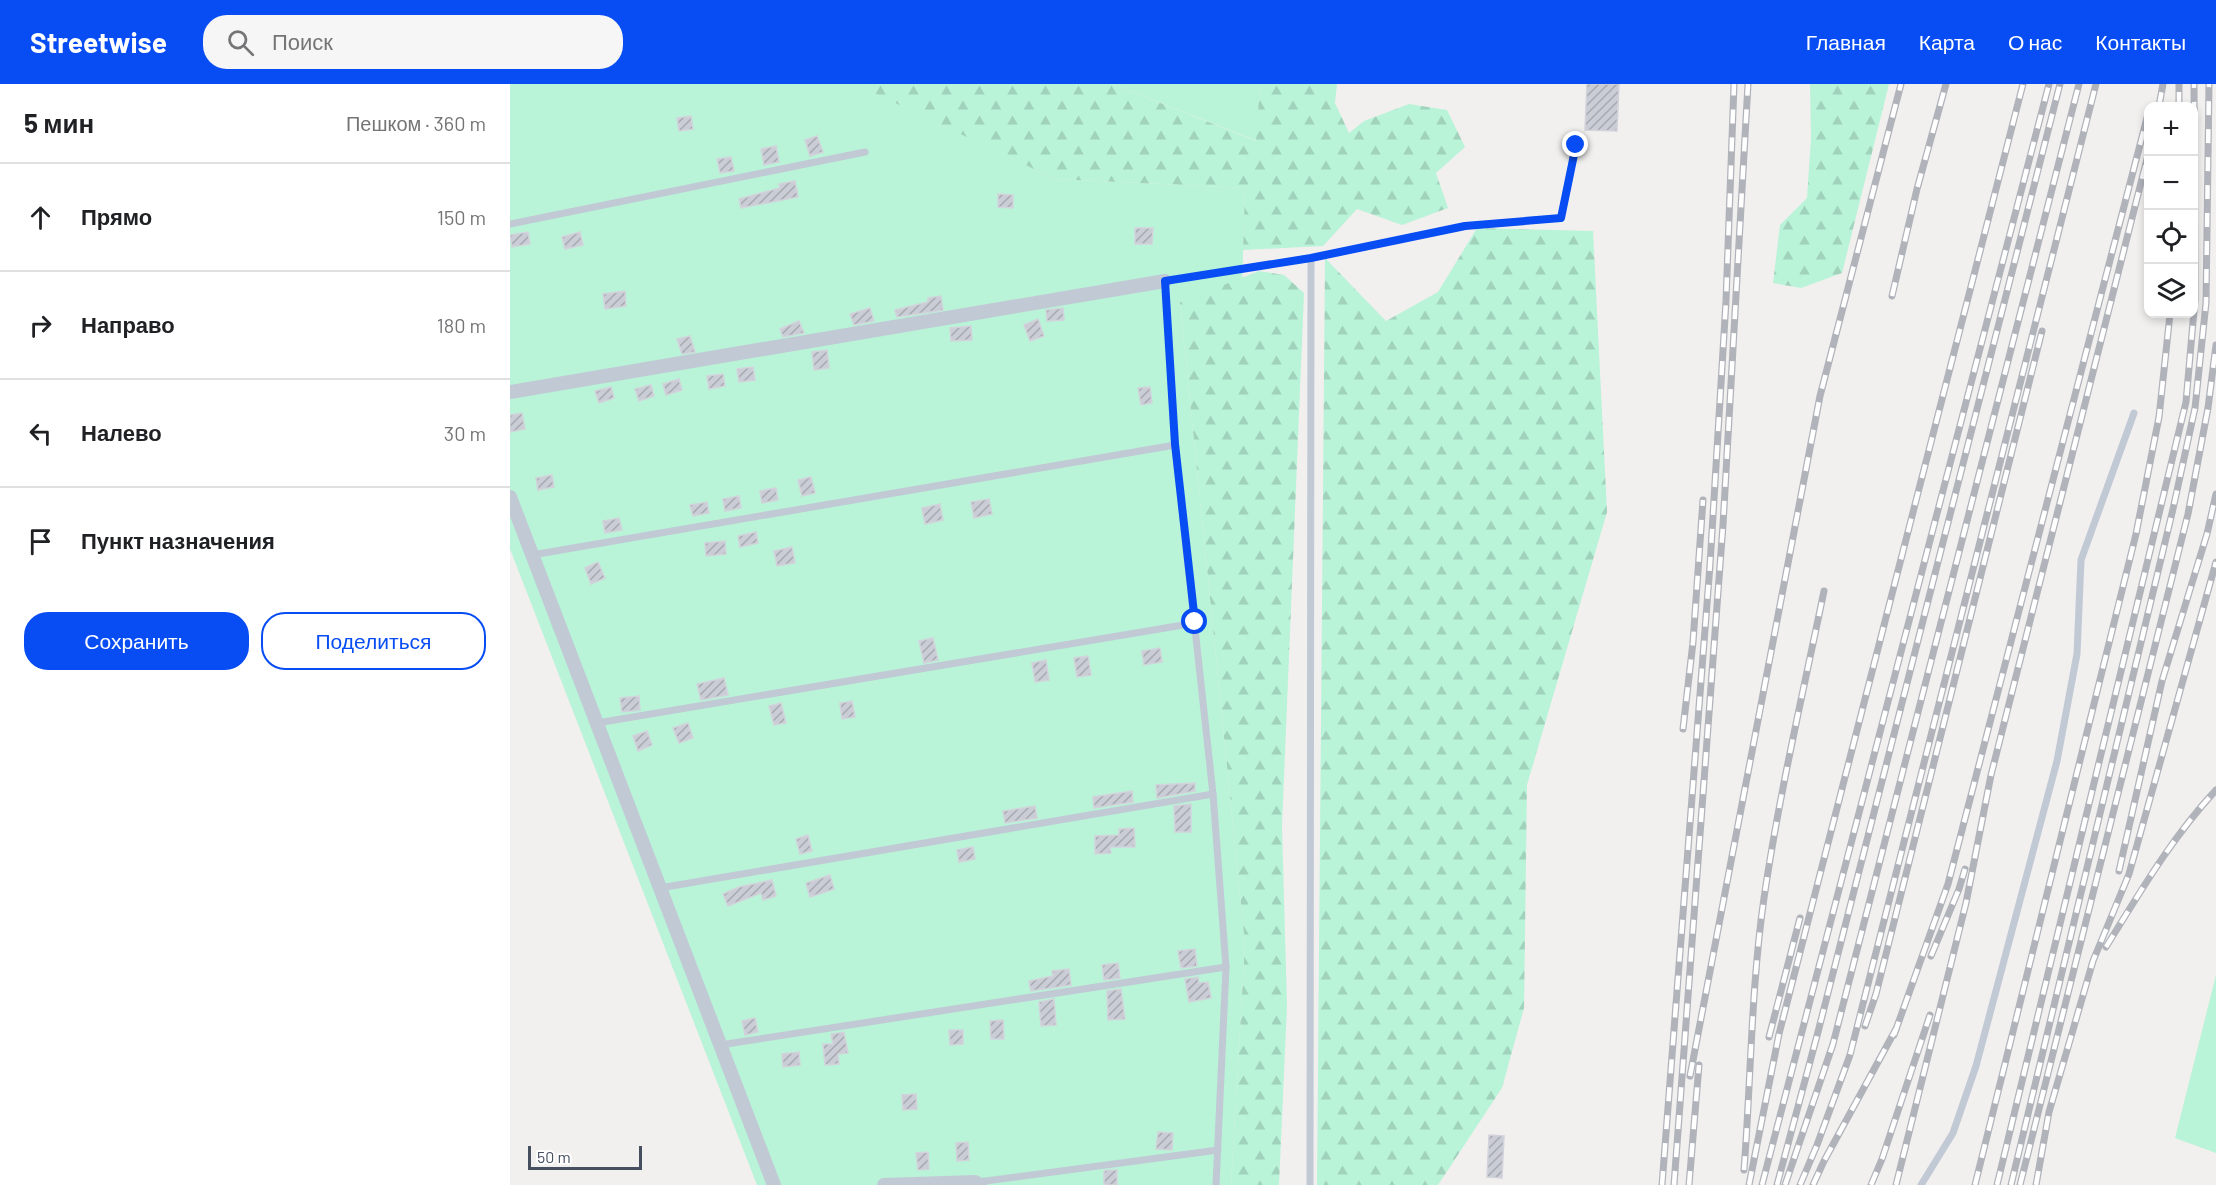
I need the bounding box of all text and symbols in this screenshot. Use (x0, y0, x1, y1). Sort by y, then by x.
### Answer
search box (203, 15, 623, 69)
text: Streetwise (30, 25, 167, 59)
icon: search (224, 26, 257, 59)
text: Поиск (272, 28, 333, 54)
text: Главная (1806, 29, 1886, 54)
text: Карта (1919, 29, 1975, 54)
text: О нас (2008, 29, 2062, 54)
text: Контакты (2095, 29, 2186, 54)
map controls (2144, 102, 2198, 318)
button: + (2144, 102, 2198, 156)
text: 5 мин (24, 107, 94, 138)
text: Пешком · 360 m (346, 111, 486, 135)
route end (1562, 131, 1588, 157)
button: − (2144, 156, 2198, 210)
icon: ahead (24, 201, 57, 234)
text: Прямо (81, 203, 152, 229)
text: 150 m (437, 205, 486, 229)
button: locate (2144, 210, 2198, 264)
button: layers (2144, 264, 2198, 318)
icon: right (24, 309, 57, 342)
text: Направо (81, 311, 175, 337)
text: 180 m (437, 313, 486, 337)
icon: left (24, 417, 57, 450)
text: Налево (81, 419, 162, 445)
text: 30 m (444, 421, 486, 445)
icon: arrive (24, 525, 57, 558)
text: Пункт назначения (81, 527, 275, 553)
route start (1181, 608, 1207, 634)
button: Сохранить (24, 612, 249, 670)
button: Поделиться (261, 612, 486, 670)
scale bar (528, 1143, 642, 1170)
text: 50 m (537, 1147, 571, 1166)

